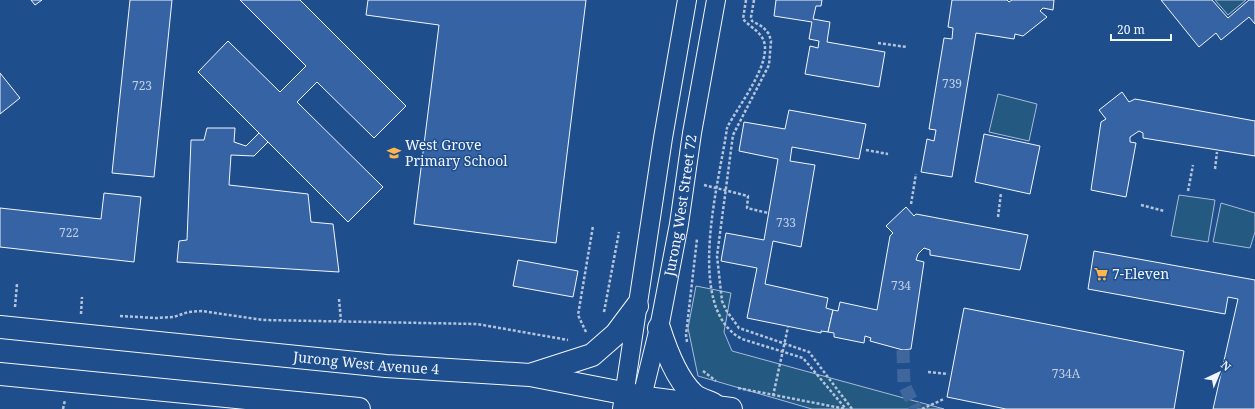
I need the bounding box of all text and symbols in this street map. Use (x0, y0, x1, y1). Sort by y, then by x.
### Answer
scale bar (1111, 16, 1171, 42)
text: 20 m (1117, 21, 1145, 38)
house number: 739 (942, 75, 962, 92)
house number: 723 (132, 77, 152, 94)
street label: Jurong West Street 72 (659, 133, 701, 279)
place label: West Grove Primary School (405, 135, 508, 170)
school or university icon: West Grove Primary School (386, 145, 402, 161)
house number: 733 (776, 214, 796, 231)
house number: 722 (59, 224, 79, 241)
place label: 7-Eleven (1112, 264, 1169, 283)
supermarket icon: 7-Eleven (1093, 266, 1109, 282)
house number: 734 (891, 277, 911, 294)
street label: Jurong West Avenue 4 (291, 347, 440, 378)
north arrow (1199, 353, 1239, 393)
text: N (1218, 357, 1235, 374)
house number: 734A (1052, 365, 1081, 382)

